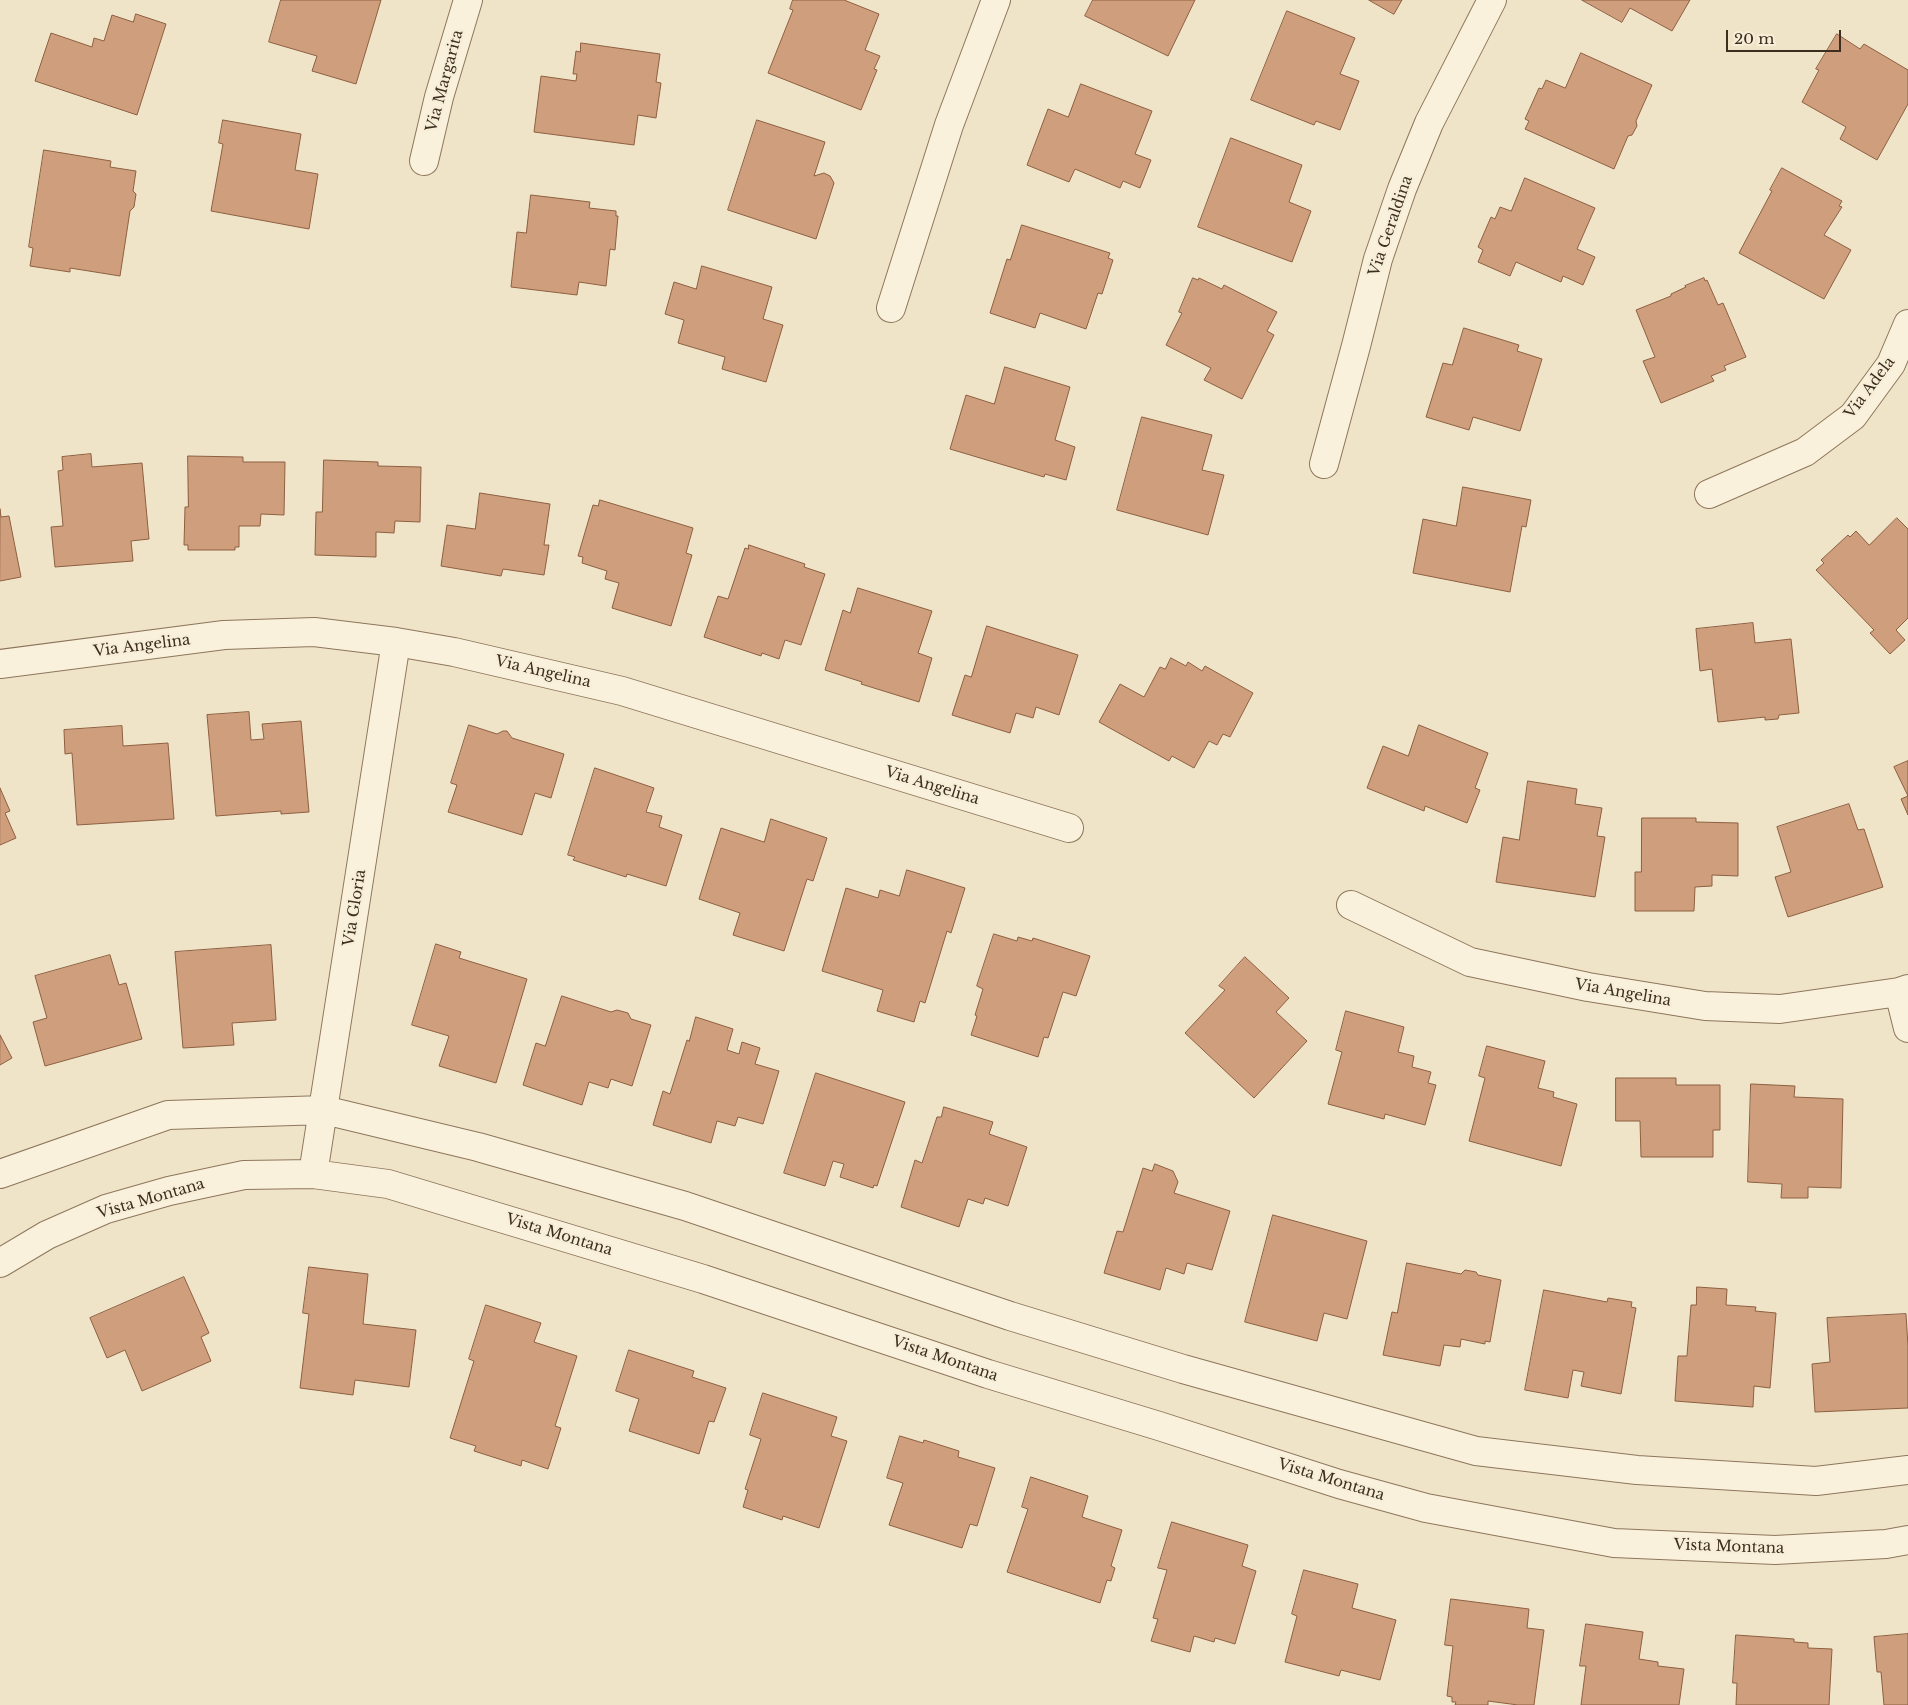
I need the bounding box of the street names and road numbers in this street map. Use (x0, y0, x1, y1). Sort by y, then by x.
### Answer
street label: Via Margarita (423, 28, 467, 134)
street label: Via Geraldina (1365, 173, 1417, 279)
street label: Via Adela (1841, 354, 1899, 422)
street label: Via Angelina (93, 631, 191, 661)
street label: Via Angelina (494, 652, 592, 692)
street label: Via Angelina (883, 763, 981, 809)
street label: Via Gloria (340, 868, 370, 948)
street label: Via Angelina (1573, 976, 1673, 1010)
street label: Vista Montana (95, 1175, 207, 1223)
street label: Vista Montana (504, 1210, 614, 1260)
street label: Vista Montana (890, 1332, 1000, 1386)
street label: Vista Montana (1276, 1455, 1386, 1505)
street label: Vista Montana (1673, 1536, 1785, 1558)

